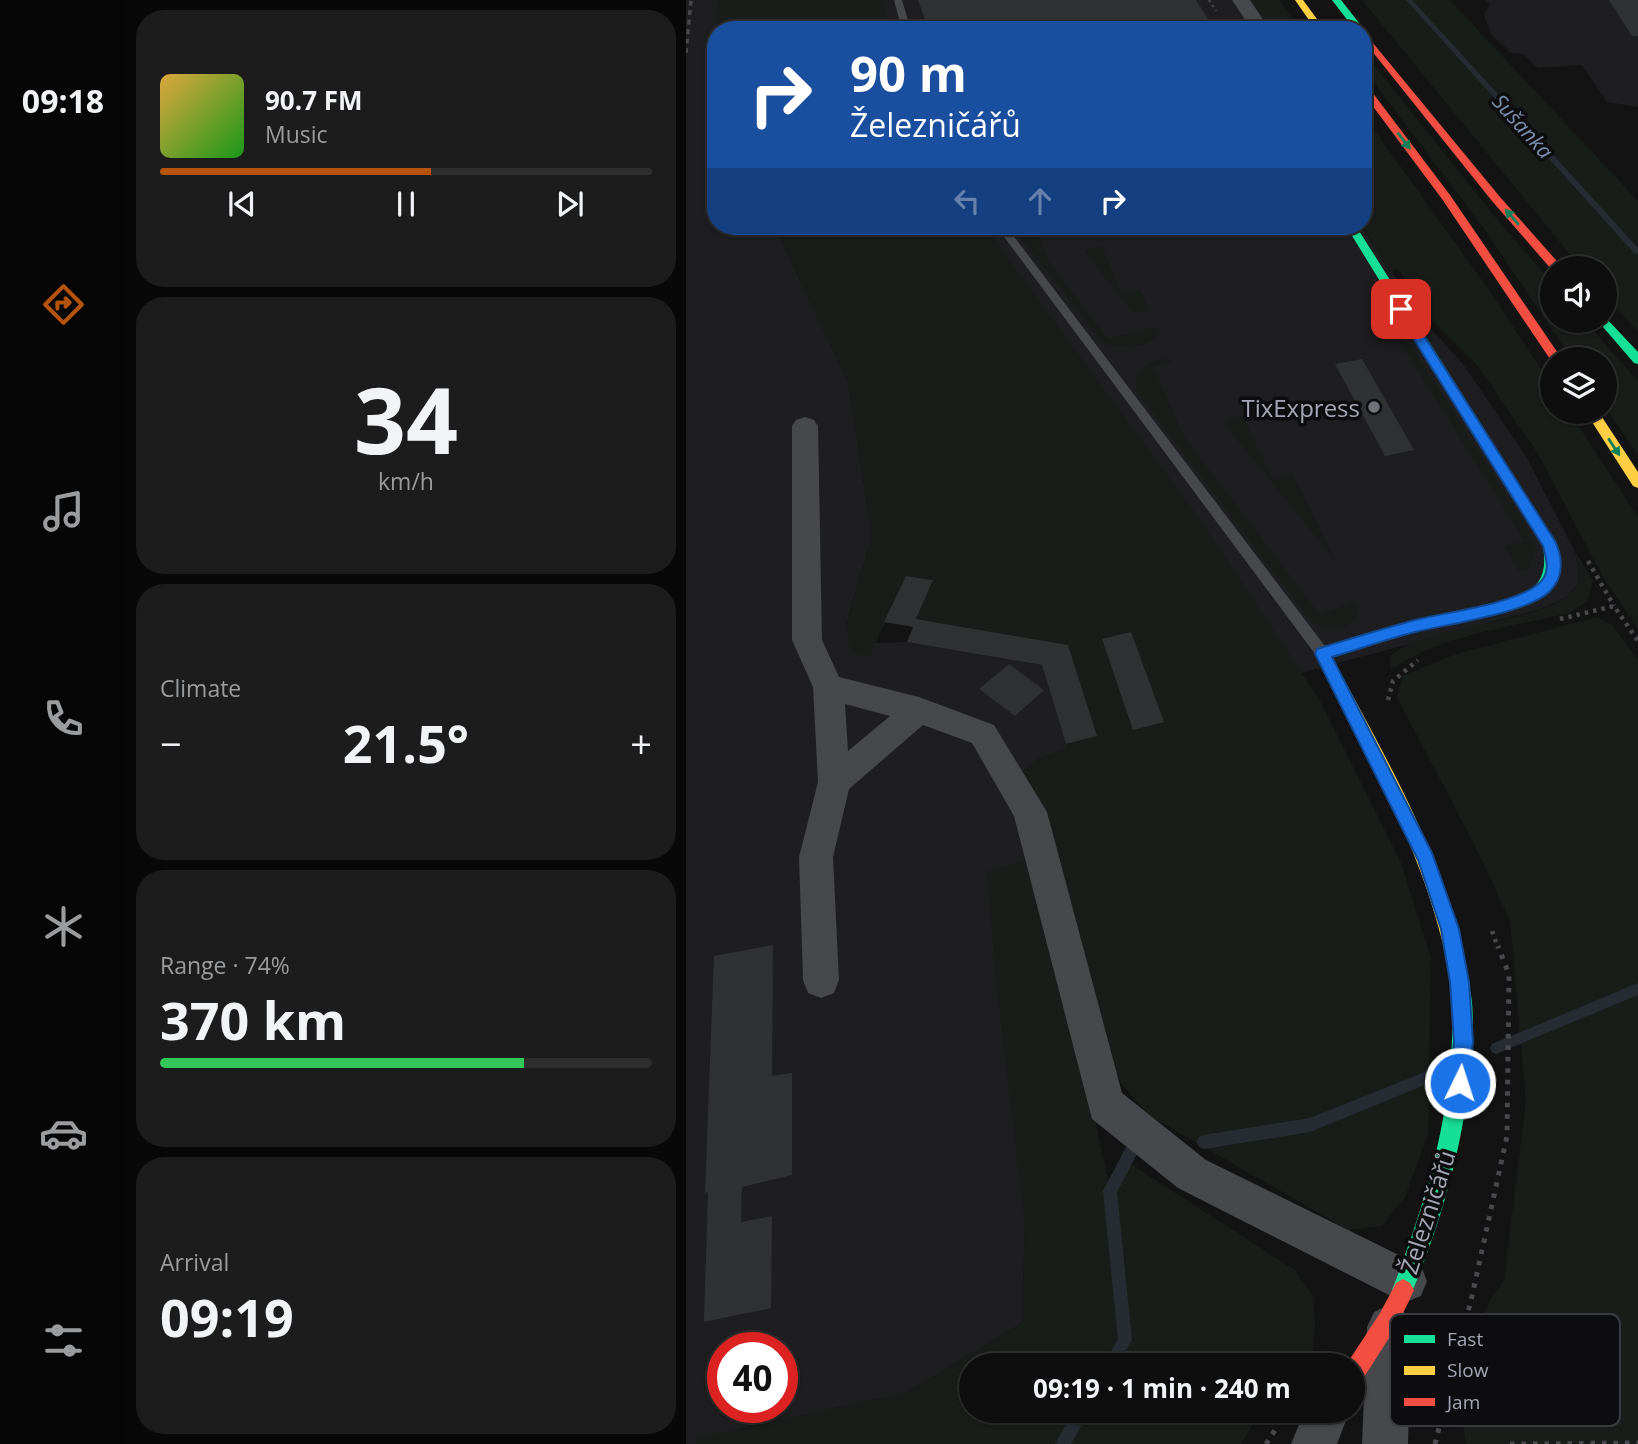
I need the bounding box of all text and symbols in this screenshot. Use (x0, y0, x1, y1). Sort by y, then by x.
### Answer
text: 90 m (850, 40, 967, 106)
icon: right (735, 49, 826, 140)
text: 09:18 (22, 79, 104, 122)
text: 90.7 FM (265, 82, 363, 118)
water label: Sušanka (1487, 88, 1560, 164)
text: Železničářů (850, 103, 1021, 146)
text: Music (265, 118, 328, 150)
one-way arrow (1397, 132, 1411, 150)
icon: left (948, 182, 986, 220)
icon: ahead (1021, 182, 1059, 220)
icon: right (1094, 182, 1132, 220)
icon: previous (223, 185, 261, 223)
icon: pause (387, 185, 425, 223)
icon: next (551, 185, 589, 223)
one-way arrow (1504, 208, 1520, 225)
map controls (1540, 256, 1617, 424)
button: sound (1540, 256, 1617, 333)
pin (1371, 279, 1431, 339)
icon: directions (39, 280, 88, 329)
icon: arrive (1382, 290, 1420, 328)
button: layers (1540, 347, 1617, 424)
text: 34 (354, 357, 458, 481)
place label: TixExpress (1241, 391, 1360, 424)
marker: TixExpress (1366, 399, 1382, 415)
one-way arrow (1608, 437, 1621, 457)
text: km/h (378, 465, 434, 497)
icon: music (39, 487, 88, 536)
text: Climate (160, 672, 241, 704)
icon: phone (39, 694, 88, 743)
text: 21.5° (343, 707, 469, 778)
text: − (160, 717, 182, 769)
text: + (630, 717, 652, 769)
icon: climate (39, 902, 88, 951)
text: Range · 74% (160, 949, 290, 981)
text: 370 km (160, 984, 346, 1055)
position arrow (1423, 1046, 1497, 1120)
icon: car (39, 1109, 88, 1158)
street label: Železničářů (1392, 1146, 1462, 1278)
text: Arrival (160, 1246, 229, 1278)
text: 09:19 (160, 1281, 294, 1352)
legend (1390, 1314, 1620, 1426)
icon: filters (39, 1316, 88, 1365)
text: Fast (1447, 1326, 1483, 1352)
speed limit sign: 40 (707, 1332, 798, 1423)
text: Slow (1447, 1357, 1489, 1383)
text: 09:19 · 1 min · 240 m (1033, 1370, 1291, 1406)
text: Jam (1445, 1389, 1480, 1415)

